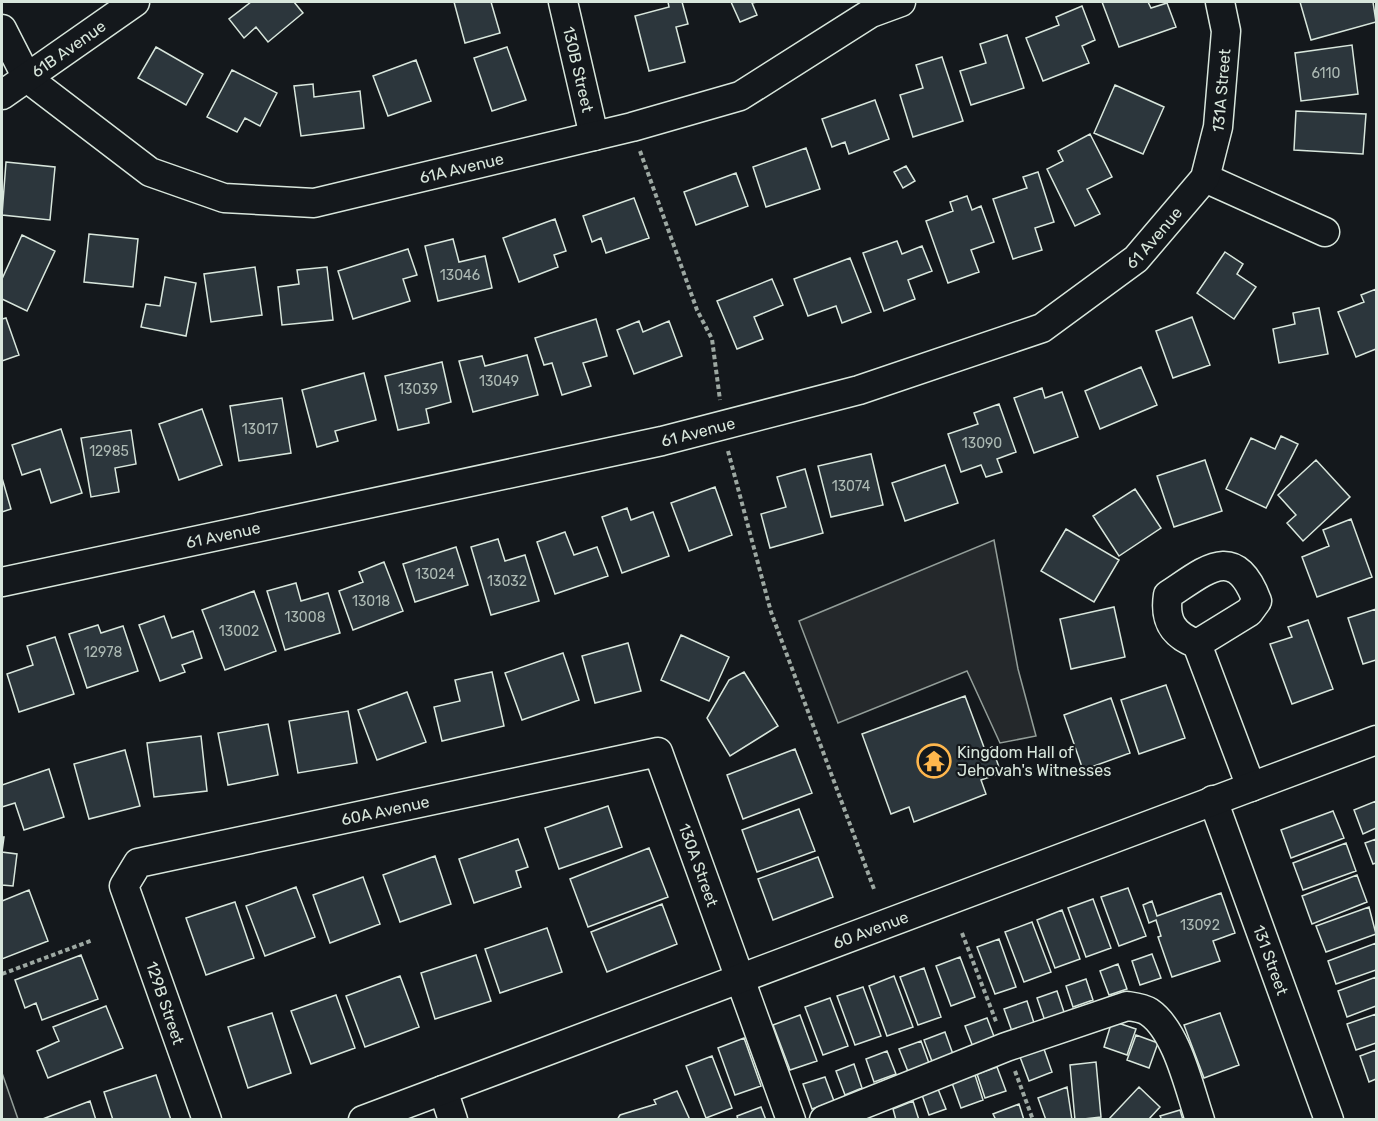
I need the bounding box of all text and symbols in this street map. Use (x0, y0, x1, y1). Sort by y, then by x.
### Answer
street label: 61B Avenue (28, 16, 109, 81)
street label: 130B Street (559, 24, 598, 114)
street label: 131A Street (1208, 48, 1234, 134)
house number: 6110 (1312, 65, 1341, 82)
street label: 61A Avenue (417, 149, 506, 187)
street label: 61 Avenue (1122, 203, 1186, 273)
house number: 13046 (440, 267, 480, 284)
house number: 13049 (479, 373, 519, 390)
house number: 13039 (398, 381, 438, 398)
street label: 61 Avenue (659, 413, 737, 450)
house number: 13017 (242, 421, 278, 438)
house number: 13090 (962, 435, 1002, 452)
house number: 12985 (89, 443, 129, 460)
house number: 13074 (832, 478, 871, 495)
street label: 61 Avenue (184, 518, 262, 552)
house number: 13024 (415, 566, 455, 583)
house number: 13032 (487, 573, 527, 590)
house number: 13018 (352, 593, 390, 610)
house number: 13008 (284, 609, 326, 626)
house number: 13002 (219, 623, 259, 640)
house number: 12978 (84, 644, 122, 661)
temple icon: Kingdom Hall of Jehovah's Witnesses (916, 743, 952, 779)
place label: Kingdom Hall of Jehovah's Witnesses (957, 743, 1111, 780)
street label: 60A Avenue (339, 792, 431, 829)
street label: 130A Street (675, 821, 723, 909)
street label: 60 Avenue (830, 907, 911, 952)
house number: 13092 (1180, 917, 1220, 934)
street label: 131 Street (1250, 922, 1292, 998)
street label: 129B Street (142, 959, 188, 1047)

